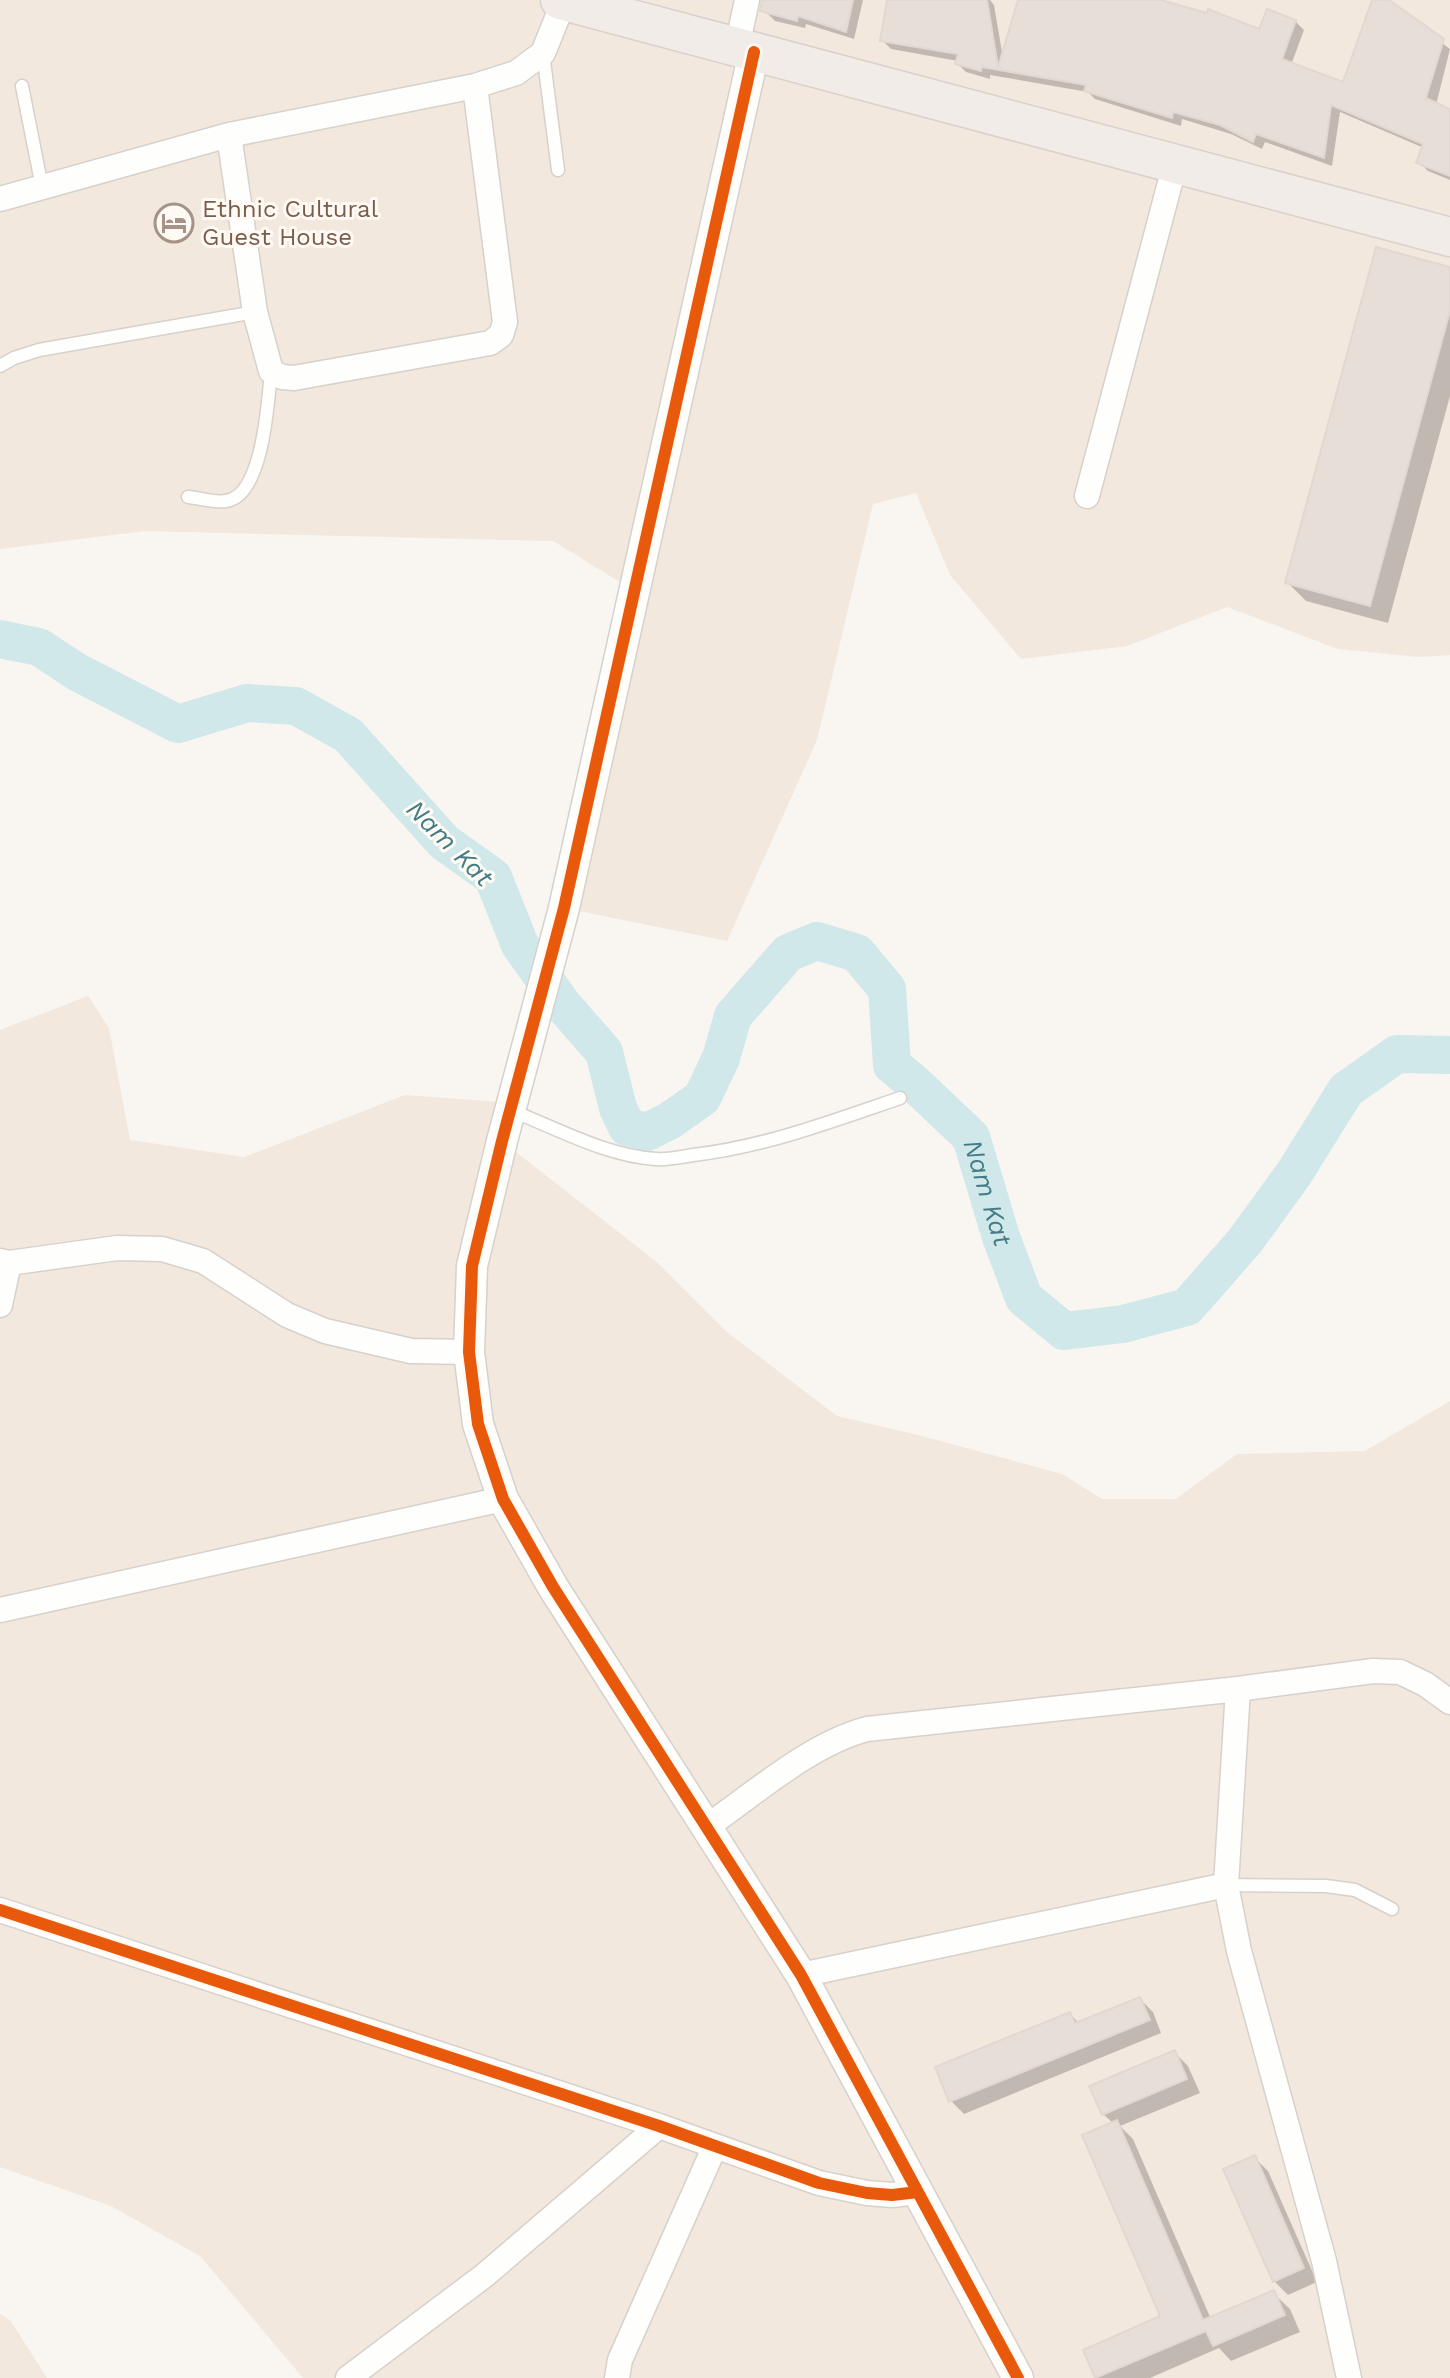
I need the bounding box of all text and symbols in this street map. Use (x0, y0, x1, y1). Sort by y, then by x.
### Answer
place label: Ethnic Cultural Guest House (202, 195, 379, 251)
hotel icon: Ethnic Cultural Guest House (153, 202, 195, 244)
water label: Nam Kat (401, 794, 500, 893)
water label: Nam Kat (958, 1136, 1018, 1251)

